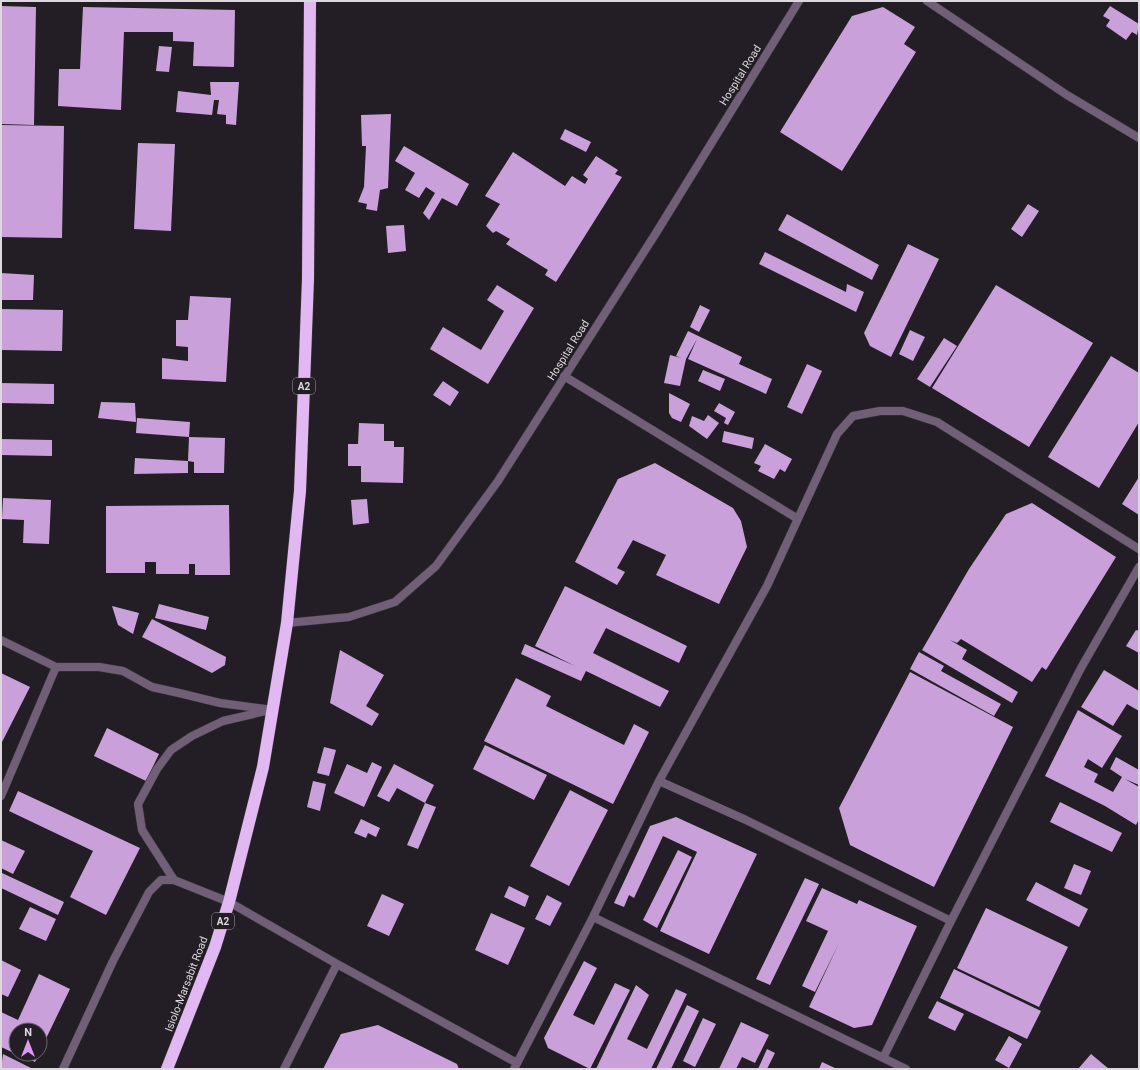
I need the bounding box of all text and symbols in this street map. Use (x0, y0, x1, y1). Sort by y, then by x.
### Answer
street label: Hospital Road (717, 43, 764, 108)
street label: Hospital Road (545, 318, 592, 383)
road number: A2 (293, 378, 315, 394)
road number: A2 (212, 913, 234, 929)
street label: Isiolo-Marsabit Road (162, 935, 211, 1034)
north arrow (8, 1022, 48, 1062)
text: N (24, 1026, 32, 1039)

